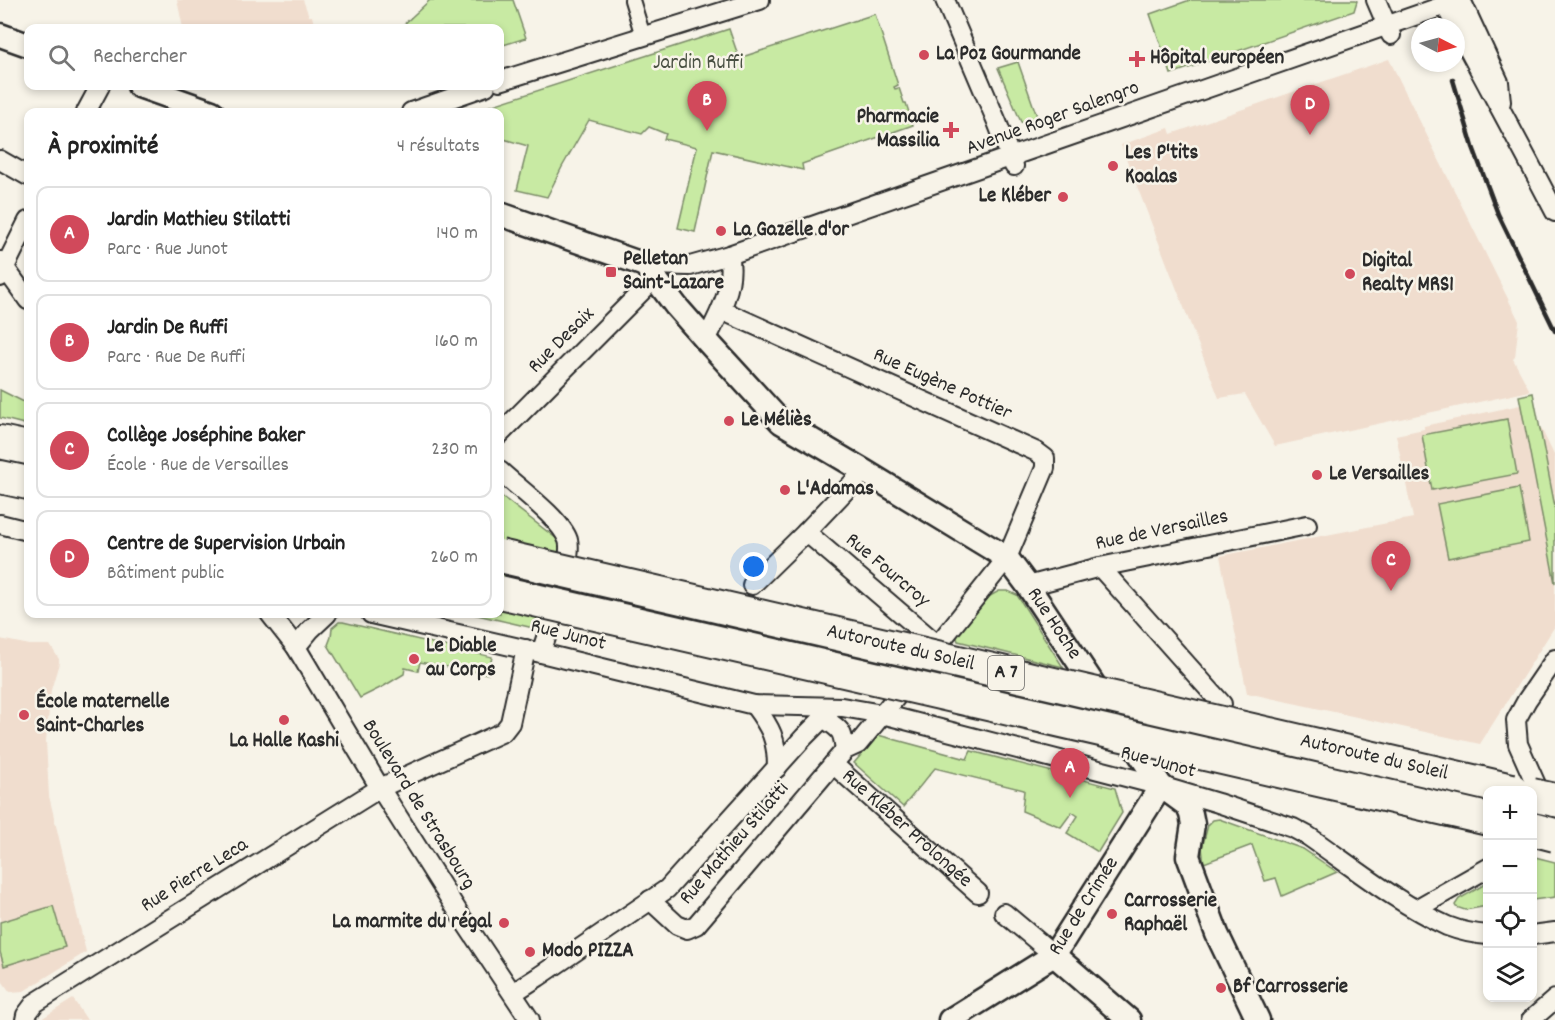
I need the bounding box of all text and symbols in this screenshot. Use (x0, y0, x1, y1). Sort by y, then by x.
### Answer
north arrow (1411, 18, 1465, 72)
search box (24, 24, 504, 90)
place label: La Poz Gourmande (936, 40, 1081, 70)
icon: search (45, 41, 78, 74)
text: Rechercher (93, 42, 187, 73)
place label: Hôpital européen (1150, 44, 1284, 74)
marker: La Poz Gourmande (917, 48, 931, 62)
park label: Jardin Ruffi (653, 49, 744, 79)
marker: Hôpital européen (1128, 50, 1146, 68)
street label: Avenue Roger Salengro (962, 74, 1144, 164)
pin: B (688, 82, 726, 131)
pin: D (1290, 86, 1330, 135)
place label: Pharmacie Massilia (856, 103, 940, 157)
marker: Pharmacie Massilia (944, 123, 958, 137)
text: À proximité (48, 129, 158, 166)
text: 4 résultats (397, 133, 480, 161)
place label: Les P'tits Koalas (1125, 139, 1198, 193)
marker: Les P'tits Koalas (1106, 159, 1120, 173)
place label: Le Kléber (978, 182, 1052, 212)
marker: Le Kléber (1056, 190, 1070, 204)
text: Jardin Mathieu Stilatti (107, 205, 290, 236)
place label: La Gazelle d'or (733, 216, 850, 246)
text: A (64, 220, 75, 248)
text: 140 m (436, 220, 478, 248)
marker: La Gazelle d'or (714, 224, 728, 238)
text: Parc · Rue Junot (107, 236, 228, 264)
place label: Pelletan Saint-Lazare (623, 245, 724, 299)
place label: Digital Realty MRS1 (1362, 247, 1454, 301)
marker: Pelletan Saint-Lazare (604, 265, 618, 279)
marker: Digital Realty MRS1 (1343, 267, 1357, 281)
street label: Rue Desaix (522, 301, 602, 381)
text: Jardin De Ruffi (107, 313, 228, 344)
text: B (65, 328, 74, 356)
text: 160 m (435, 328, 478, 356)
street label: Rue Eugène Pottier (868, 341, 1016, 429)
text: Parc · Rue De Ruffi (107, 344, 245, 372)
place label: Le Méliès (741, 406, 812, 436)
marker: Le Méliès (722, 414, 736, 428)
text: Collège Joséphine Baker (107, 421, 305, 452)
text: C (65, 436, 74, 464)
text: 230 m (431, 436, 478, 464)
text: École · Rue de Versailles (107, 452, 289, 480)
place label: Le Versailles (1329, 460, 1430, 490)
marker: Le Versailles (1310, 468, 1324, 482)
place label: L'Adamas (797, 475, 874, 505)
marker: L'Adamas (778, 483, 792, 497)
street label: Rue de Versailles (1093, 502, 1231, 560)
street label: Rue Fourcroy (838, 526, 936, 616)
text: Centre de Supervision Urbain (107, 529, 345, 560)
pin: C (1372, 542, 1410, 591)
text: D (64, 544, 75, 572)
text: 260 m (430, 544, 478, 572)
your location (739, 552, 768, 581)
text: Bâtiment public (107, 560, 224, 588)
street label: Rue Hoche (1018, 582, 1088, 666)
street label: Rue Junot (527, 612, 609, 660)
street label: Autoroute du Soleil (823, 617, 977, 680)
place label: Le Diable au Corps (426, 632, 497, 686)
marker: Le Diable au Corps (407, 652, 421, 666)
road number: A 7 (988, 656, 1024, 690)
place label: École maternelle Saint-Charles (36, 688, 170, 742)
marker: École maternelle Saint-Charles (17, 708, 31, 722)
marker: La Halle Kashi (277, 713, 291, 727)
street label: Boulevard de Strasbourg (353, 714, 483, 896)
street label: Autoroute du Soleil (1297, 726, 1451, 790)
place label: La Halle Kashi (229, 727, 339, 757)
street label: Rue Junot (1117, 739, 1199, 787)
pin: A (1050, 748, 1090, 798)
street label: Rue Kléber Prolongée (834, 763, 978, 896)
street label: Rue Mathieu Stilatti (673, 776, 797, 912)
map controls (1483, 786, 1537, 1002)
button: + (1483, 786, 1537, 840)
street label: Rue Pierre Leca (135, 830, 256, 921)
button: − (1483, 840, 1537, 894)
street label: Rue de Crimée (1042, 851, 1127, 962)
place label: Carrosserie Raphaël (1124, 887, 1217, 941)
button: locate (1483, 894, 1537, 948)
marker: Carrosserie Raphaël (1105, 907, 1119, 921)
place label: La marmite du régal (332, 908, 493, 938)
marker: La marmite du régal (497, 916, 511, 930)
place label: Modo PIZZA (542, 937, 634, 967)
marker: Modo PIZZA (523, 945, 537, 959)
button: layers (1483, 948, 1537, 1002)
place label: Bf Carrosserie (1233, 973, 1348, 1003)
marker: Bf Carrosserie (1214, 981, 1228, 995)

